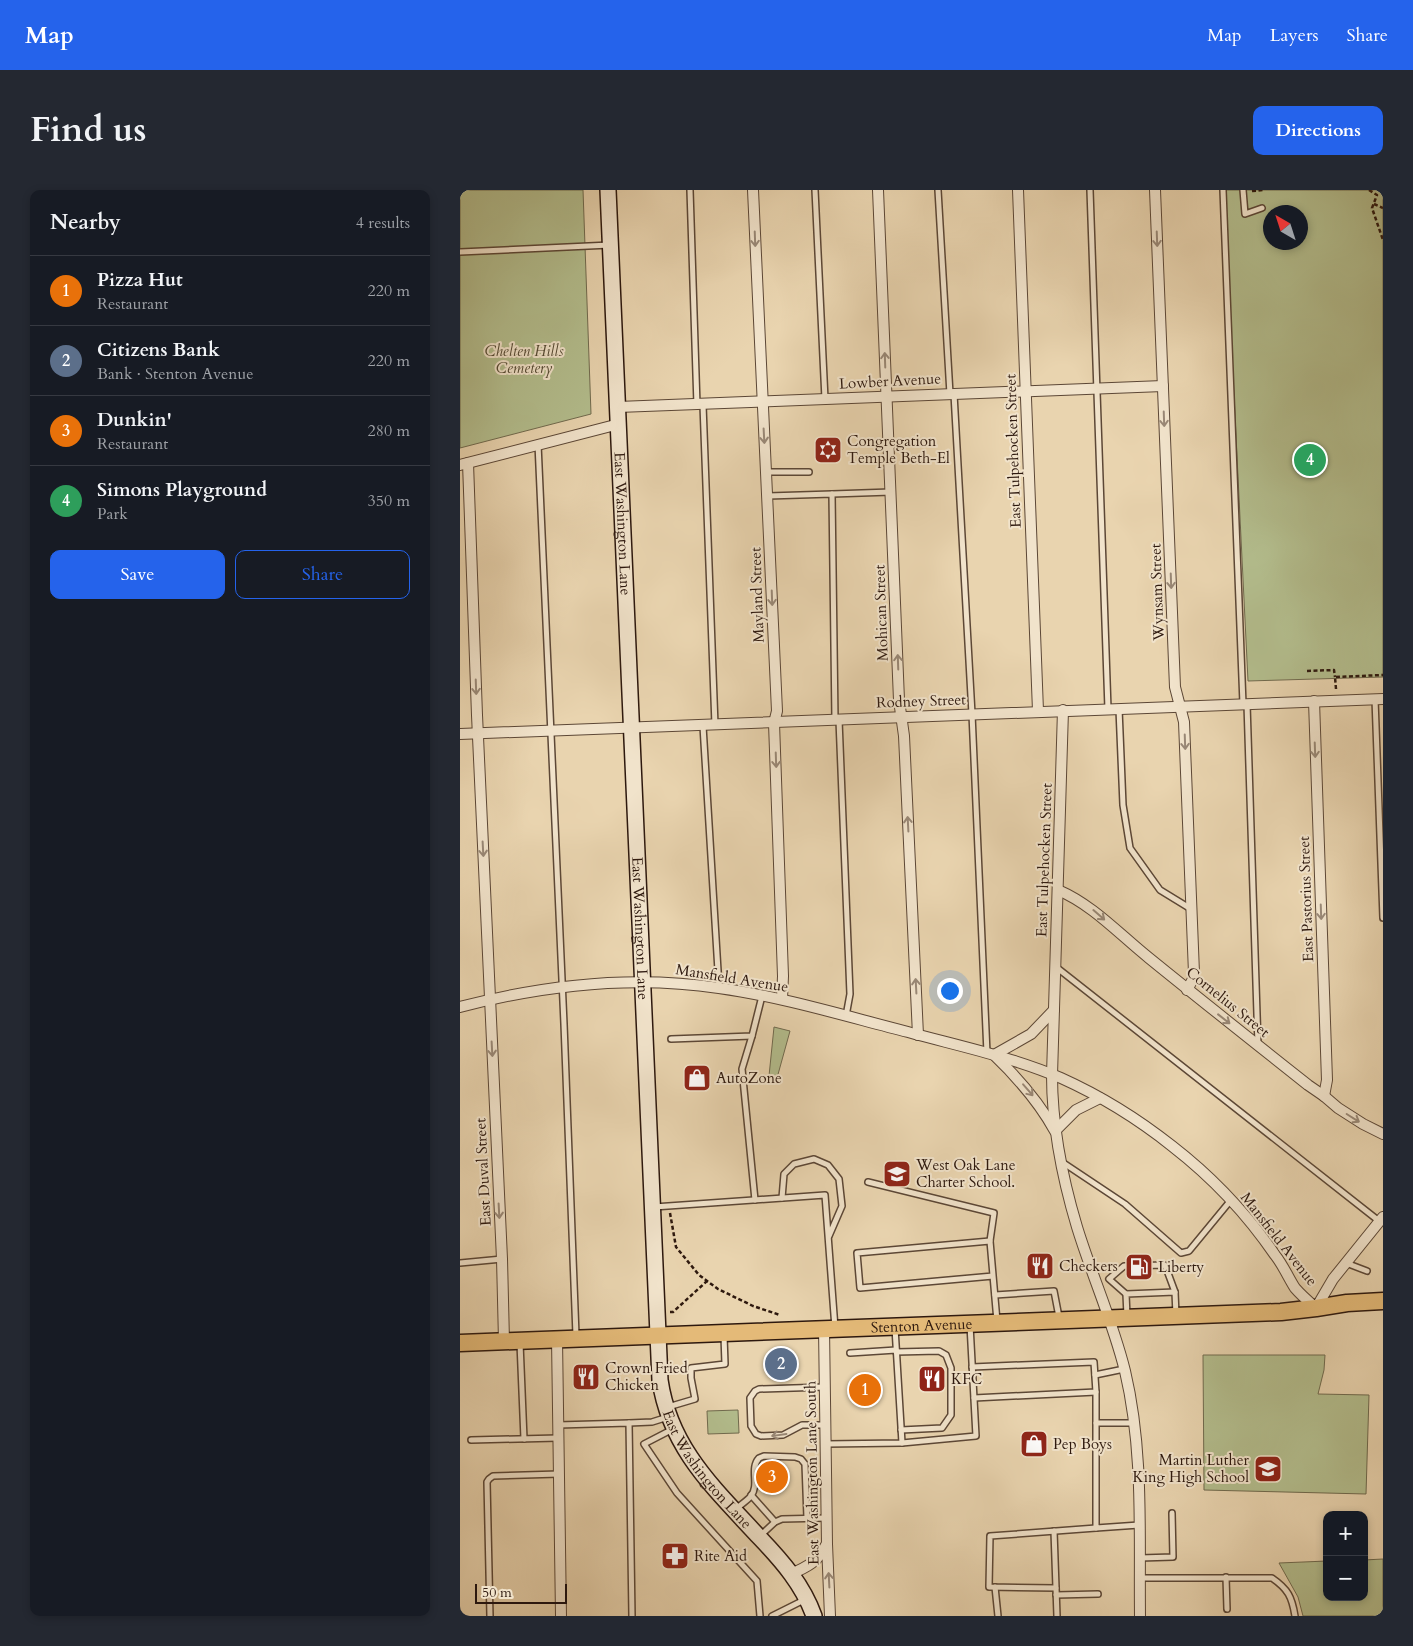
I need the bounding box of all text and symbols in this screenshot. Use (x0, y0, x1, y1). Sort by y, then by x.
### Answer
text: Map (25, 19, 74, 52)
text: Map (1207, 23, 1242, 48)
text: Layers (1270, 23, 1319, 48)
text: Share (1347, 23, 1388, 48)
text: Find us (30, 106, 146, 154)
button: Directions (1253, 106, 1383, 155)
north arrow (1263, 205, 1308, 250)
text: Nearby (50, 208, 121, 237)
text: 4 results (356, 212, 410, 234)
one-way arrow (750, 230, 760, 246)
one-way arrow (1153, 230, 1162, 246)
text: Pizza Hut (97, 267, 183, 293)
text: 1 (62, 280, 70, 302)
text: 220 m (368, 280, 410, 302)
text: Restaurant (97, 293, 168, 315)
text: Citizens Bank (97, 337, 220, 363)
park label: Chelten Hills Cemetery (484, 341, 564, 378)
text: 2 (62, 350, 70, 372)
text: 220 m (368, 350, 410, 372)
one-way arrow (880, 352, 890, 368)
text: Bank · Stenton Avenue (97, 363, 254, 385)
street label: Lowber Avenue (838, 368, 942, 394)
street label: East Tulpehocken Street (1000, 373, 1026, 528)
text: Dunkin' (97, 407, 172, 433)
one-way arrow (1160, 410, 1169, 426)
text: 3 (62, 420, 70, 442)
text: 280 m (368, 420, 410, 442)
one-way arrow (759, 428, 768, 444)
place label: Congregation Temple Beth-El (847, 431, 950, 468)
text: Restaurant (97, 433, 168, 455)
synagogue icon: Congregation Temple Beth-El (813, 435, 843, 465)
pin: 4 (1294, 441, 1326, 479)
street label: East Washington Lane (609, 452, 636, 596)
text: Simons Playground (97, 477, 267, 503)
text: 4 (62, 490, 70, 512)
text: 350 m (368, 490, 410, 512)
text: Park (97, 503, 128, 525)
street label: Wynsam Street (1145, 543, 1169, 642)
street label: Mayland Street (745, 547, 769, 643)
button: Save (50, 550, 225, 599)
button: Share (235, 550, 410, 599)
street label: Mohican Street (869, 564, 893, 662)
one-way arrow (1166, 572, 1176, 589)
one-way arrow (768, 590, 777, 606)
one-way arrow (893, 654, 902, 670)
one-way arrow (471, 678, 481, 694)
street label: Rodney Street (876, 689, 967, 713)
one-way arrow (1180, 734, 1189, 750)
one-way arrow (1311, 742, 1320, 758)
one-way arrow (771, 752, 780, 768)
street label: East Tulpehocken Street (1031, 782, 1057, 937)
one-way arrow (904, 816, 913, 832)
street label: East Pastorius Street (1294, 836, 1318, 962)
one-way arrow (478, 841, 487, 857)
street label: East Washington Lane (627, 856, 653, 1001)
one-way arrow (1317, 904, 1326, 920)
one-way arrow (1092, 910, 1105, 921)
street label: Mansfield Avenue (674, 959, 790, 997)
street label: Cornelius Street (1182, 962, 1274, 1042)
your location (937, 978, 963, 1004)
one-way arrow (911, 979, 921, 995)
one-way arrow (1217, 1013, 1230, 1024)
one-way arrow (487, 1040, 496, 1056)
shop icon: AutoZone (682, 1063, 712, 1093)
place label: AutoZone (716, 1068, 782, 1088)
one-way arrow (1022, 1084, 1034, 1097)
one-way arrow (1345, 1113, 1359, 1123)
street label: East Duval Street (470, 1117, 496, 1226)
place label: West Oak Lane Charter School. (915, 1155, 1016, 1192)
school or university icon: West Oak Lane Charter School. (882, 1159, 912, 1189)
street label: Mansfield Avenue (1236, 1188, 1322, 1290)
one-way arrow (495, 1203, 504, 1219)
restaurant icon: Checkers (1025, 1251, 1055, 1281)
fuel station icon: Liberty (1124, 1252, 1154, 1282)
place label: Checkers (1059, 1256, 1118, 1276)
place label: Liberty (1158, 1257, 1204, 1277)
street label: Stenton Avenue (870, 1314, 973, 1337)
pin: 2 (765, 1345, 797, 1383)
place label: Crown Fried Chicken (605, 1358, 688, 1395)
restaurant icon: Crown Fried Chicken (571, 1362, 601, 1392)
restaurant icon: KFC (917, 1364, 947, 1394)
place label: KFC (951, 1369, 982, 1389)
pin: 1 (849, 1371, 881, 1409)
street label: East Washington Lane South (800, 1380, 824, 1565)
street label: East Washington Lane (658, 1407, 756, 1533)
shop icon: Pep Boys (1019, 1429, 1049, 1459)
one-way arrow (772, 1430, 788, 1440)
place label: Pep Boys (1053, 1434, 1112, 1454)
place label: Martin Luther King High School (1133, 1450, 1250, 1487)
school or university icon: Martin Luther King High School (1253, 1454, 1283, 1484)
pin: 3 (756, 1458, 788, 1496)
map controls (1323, 1511, 1368, 1601)
button: + (1323, 1511, 1368, 1556)
pharmacy icon: Rite Aid (660, 1541, 690, 1571)
place label: Rite Aid (694, 1546, 747, 1566)
button: − (1323, 1556, 1368, 1601)
one-way arrow (825, 1572, 834, 1588)
scale bar (475, 1581, 568, 1604)
text: 50 m (482, 1583, 512, 1602)

